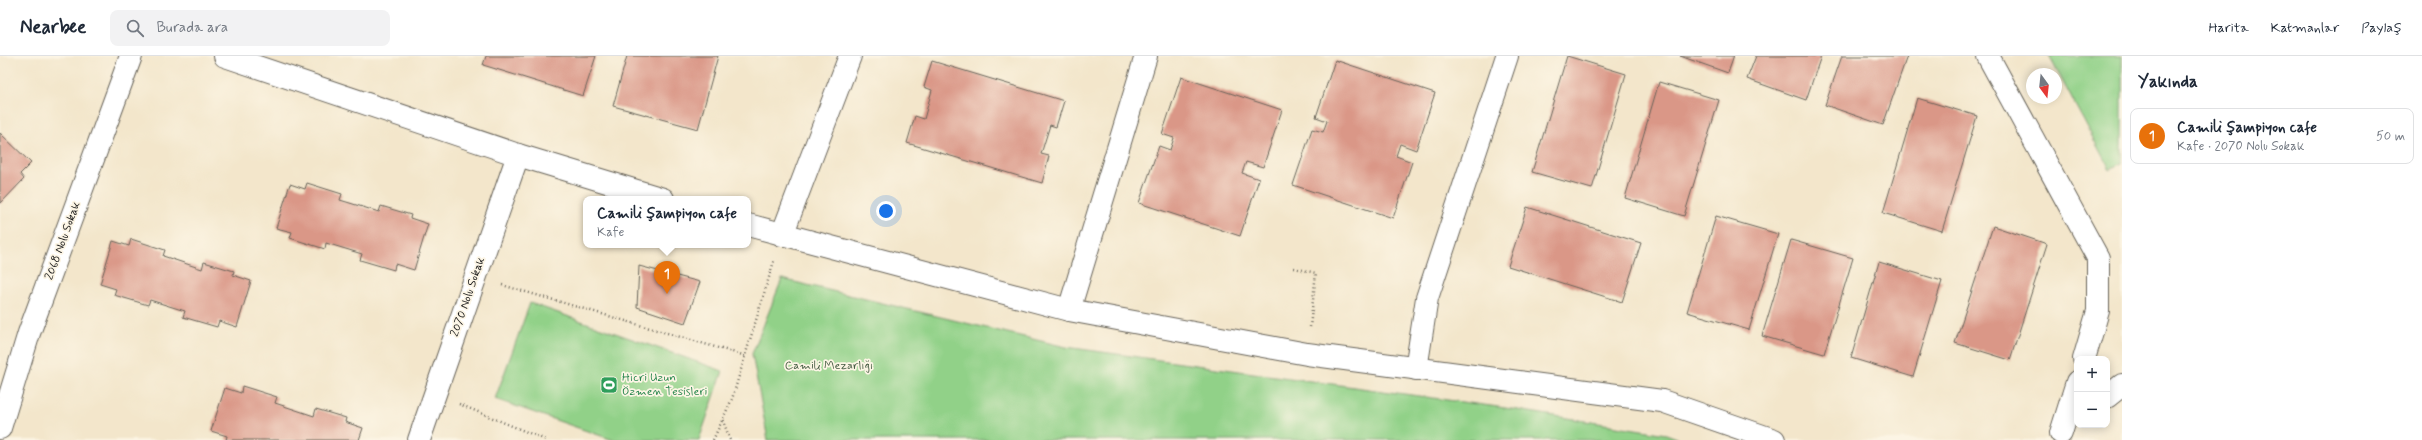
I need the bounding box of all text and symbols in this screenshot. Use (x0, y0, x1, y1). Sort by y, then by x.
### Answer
search box (110, 10, 390, 46)
text: Nearbee (20, 15, 86, 40)
icon: search (124, 17, 146, 39)
text: Burada ara (156, 18, 228, 38)
text: Harita (2208, 19, 2249, 37)
text: Katmanlar (2271, 19, 2339, 37)
text: Paylaş (2361, 19, 2402, 37)
north arrow (2026, 68, 2062, 104)
text: Yakında (2138, 71, 2198, 93)
text: Camili şampiyon cafe (2177, 118, 2317, 138)
text: 1 (2149, 128, 2155, 145)
text: 50 m (2376, 128, 2405, 145)
text: Kafe · 2070 Nolu Sokak (2177, 138, 2304, 155)
popup (583, 196, 751, 248)
street label: 2068 Nolu Sokak (41, 200, 85, 282)
your location (876, 201, 896, 221)
text: Camili şampiyon cafe (597, 204, 737, 224)
text: Kafe (597, 224, 624, 241)
street label: 2070 Nolu Sokak (447, 255, 489, 339)
pin: 1 (654, 261, 680, 294)
map controls (2074, 356, 2110, 428)
button: + (2074, 356, 2110, 392)
park label: Camili Mezarlığı (785, 358, 873, 374)
place label: Hicri Uzun Özmen Tesisleri (622, 370, 707, 400)
sports icon: Hicri Uzun Özmen Tesisleri (599, 375, 619, 395)
button: − (2074, 392, 2110, 428)

